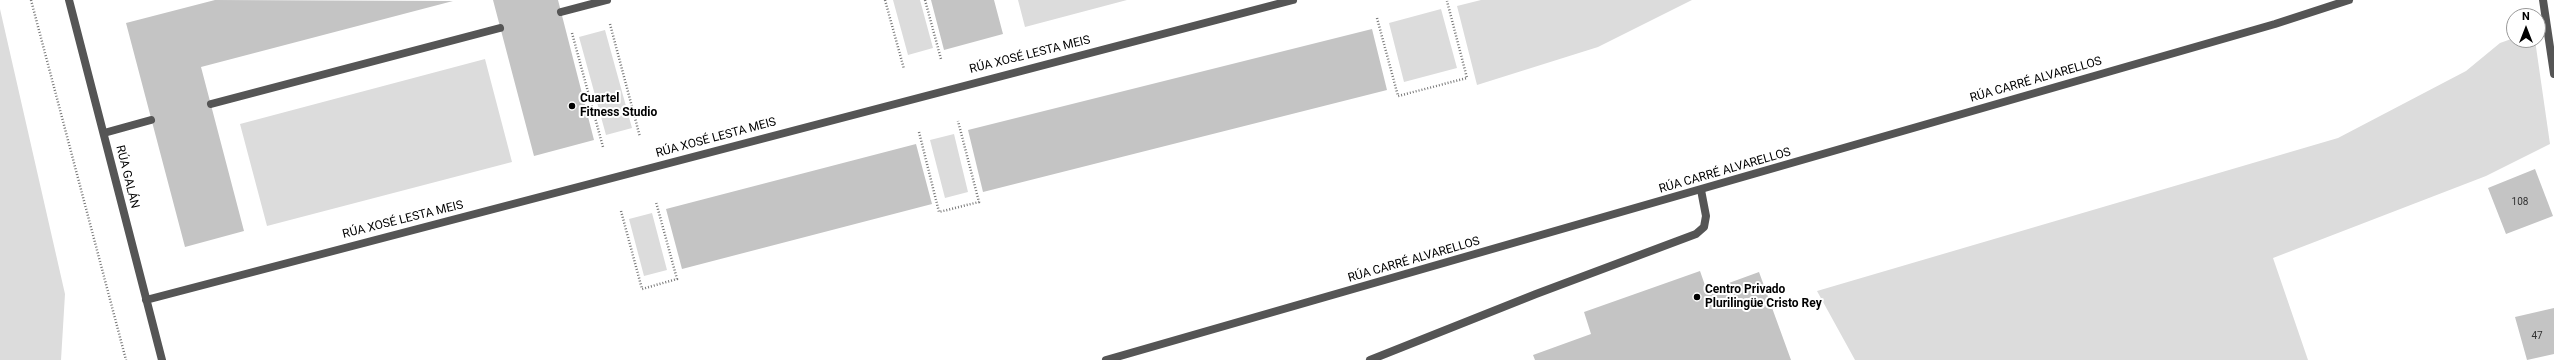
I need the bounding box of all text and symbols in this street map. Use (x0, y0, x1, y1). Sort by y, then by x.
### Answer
north arrow (2506, 8, 2546, 48)
text: N (2522, 10, 2530, 23)
street label: RÚA XOSÉ LESTA MEIS (968, 33, 1092, 77)
street label: RÚA CARRÉ ALVARELLOS (1968, 54, 2104, 106)
place label: Cuartel Fitness Studio (580, 92, 657, 120)
marker: Cuartel Fitness Studio (567, 101, 577, 111)
street label: RÚA XOSÉ LESTA MEIS (654, 115, 778, 161)
street label: RÚA GALÁN (112, 144, 142, 210)
street label: RÚA CARRÉ ALVARELLOS (1657, 145, 1793, 197)
house number: 108 (2512, 196, 2528, 208)
street label: RÚA XOSÉ LESTA MEIS (341, 198, 465, 242)
street label: RÚA CARRÉ ALVARELLOS (1346, 234, 1482, 286)
place label: Centro Privado Plurilingüe Cristo Rey (1705, 283, 1822, 311)
marker: Centro Privado Plurilingüe Cristo Rey (1692, 292, 1702, 302)
house number: 47 (2531, 330, 2543, 342)

